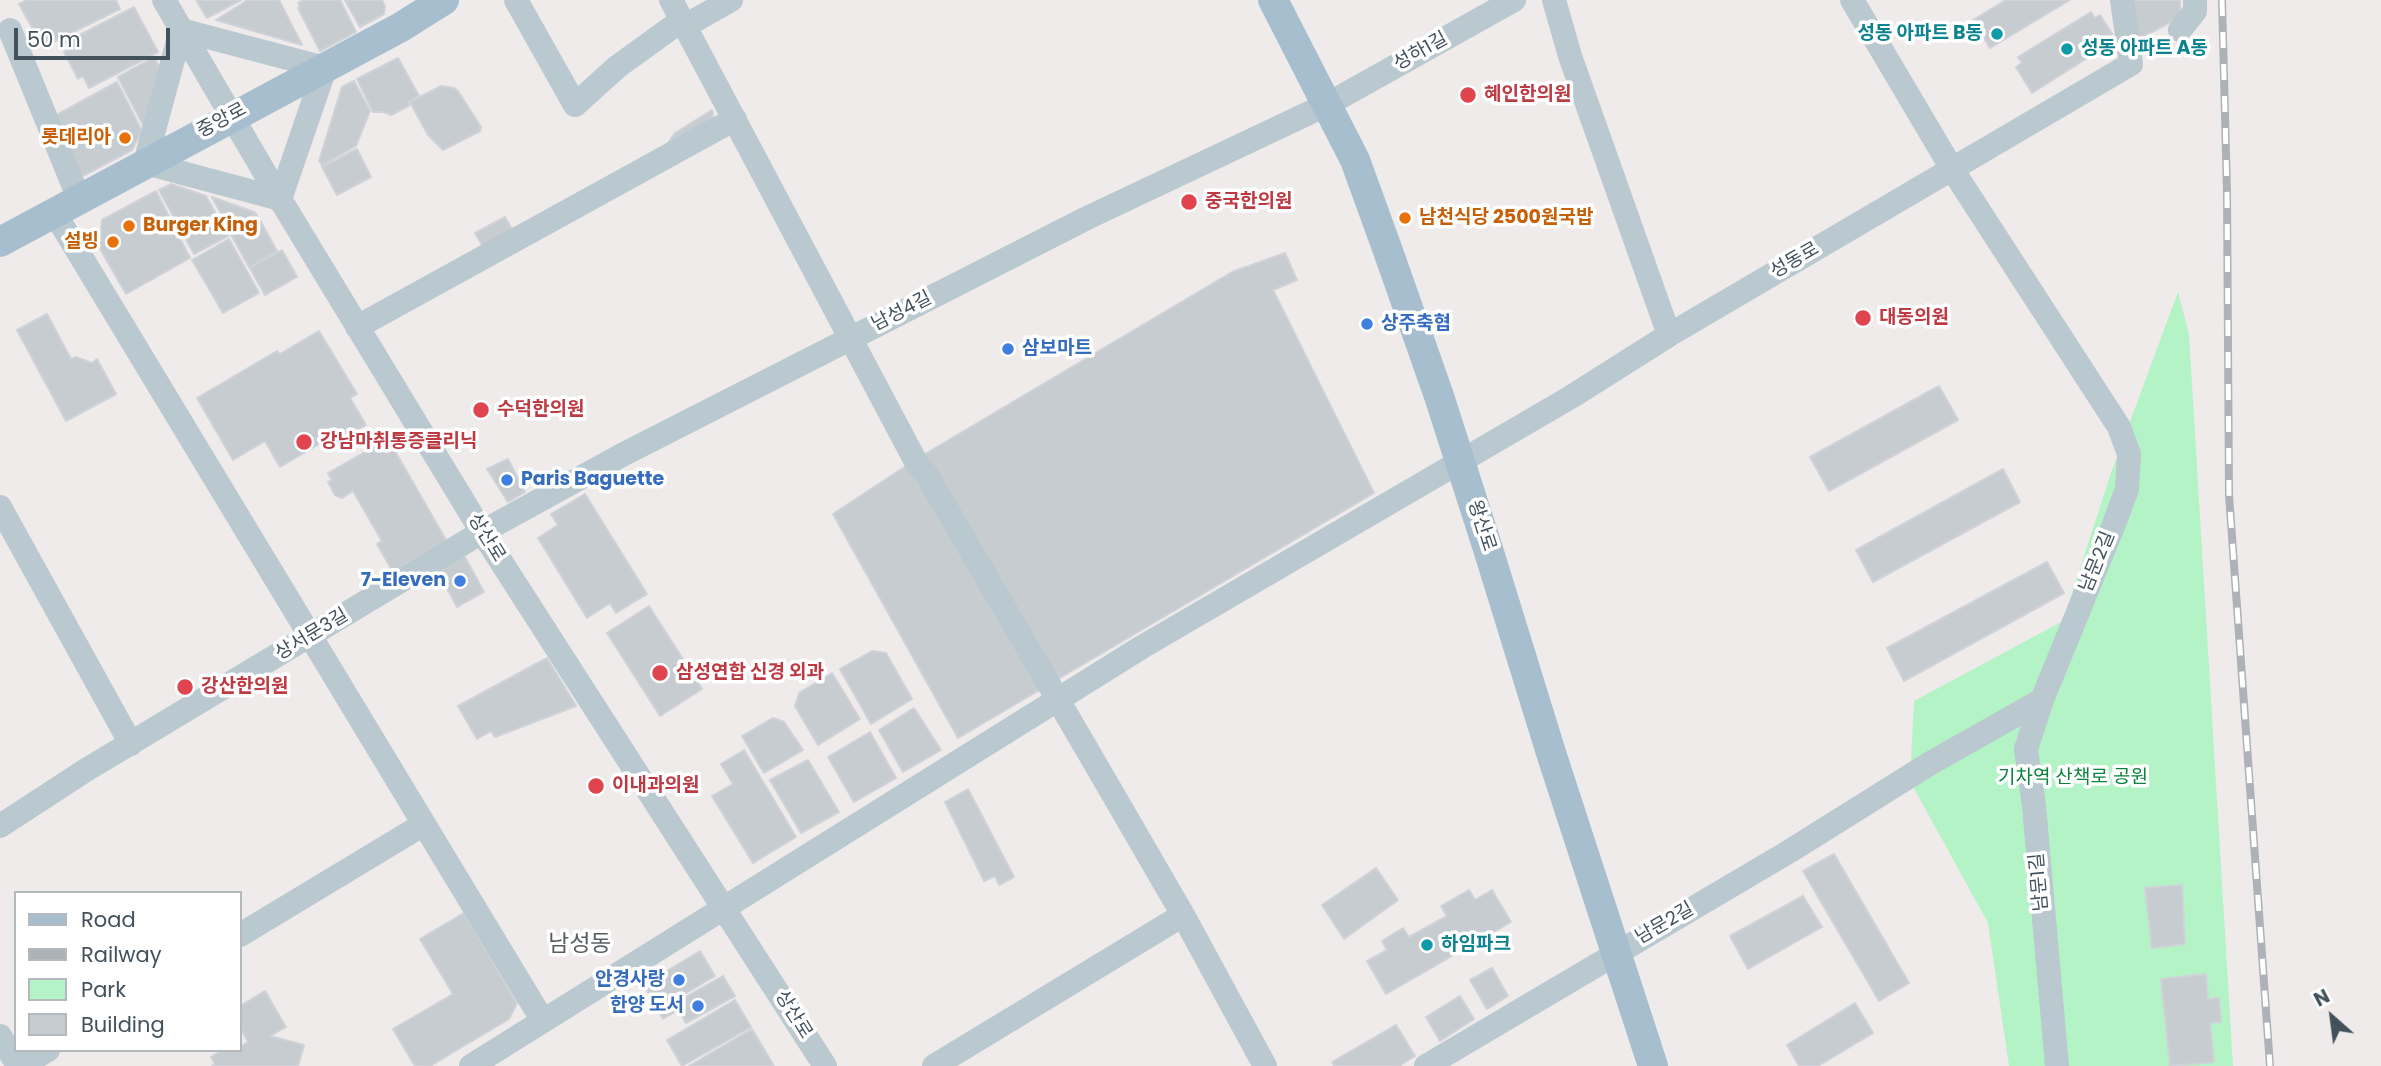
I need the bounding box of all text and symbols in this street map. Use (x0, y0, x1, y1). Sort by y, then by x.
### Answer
scale bar (18, 14, 173, 58)
place label: 성동 아파트 B동 (1858, 23, 1983, 45)
text: 50 m (27, 25, 81, 54)
marker: 성동 아파트 B동 (1989, 26, 2005, 42)
street label: 성하1길 (1390, 28, 1452, 76)
place label: 성동 아파트 A동 (2081, 38, 2208, 60)
marker: 성동 아파트 A동 (2059, 41, 2075, 57)
place label: 혜인한의원 (1484, 84, 1571, 106)
marker: 혜인한의원 (1458, 85, 1478, 105)
street label: 중앙로 (193, 99, 251, 143)
place label: 롯데리아 (41, 127, 111, 149)
marker: 롯데리아 (117, 130, 133, 146)
place label: 중국한의원 (1205, 191, 1292, 213)
marker: 중국한의원 (1179, 192, 1199, 212)
place label: 남천식당 2500원국밥 (1419, 207, 1593, 229)
marker: 남천식당 2500원국밥 (1397, 210, 1413, 226)
place label: Burger King (143, 215, 258, 237)
marker: Burger King (121, 218, 137, 234)
place label: 설빙 (64, 231, 99, 253)
marker: 설빙 (105, 234, 121, 250)
street label: 성동로 (1767, 238, 1823, 284)
street label: 남성4길 (868, 287, 936, 337)
place label: 대동의원 (1879, 307, 1949, 329)
marker: 대동의원 (1853, 308, 1873, 328)
place label: 상주축협 (1381, 313, 1451, 335)
marker: 상주축협 (1359, 316, 1375, 332)
place label: 삼보마트 (1022, 338, 1092, 360)
marker: 삼보마트 (1000, 341, 1016, 357)
place label: 수덕한의원 (497, 399, 584, 421)
marker: 수덕한의원 (471, 400, 491, 420)
place label: 강남마취통증클리닉 (320, 431, 477, 453)
marker: 강남마취통증클리닉 (294, 432, 314, 452)
place label: Paris Baguette (521, 469, 664, 491)
marker: Paris Baguette (499, 472, 515, 488)
street label: 왕산로 (1462, 498, 1500, 554)
street label: 상산로 (462, 510, 510, 566)
street label: 남문2길 (2076, 528, 2120, 596)
place label: 7-Eleven (361, 570, 446, 592)
marker: 7-Eleven (452, 573, 468, 589)
street label: 상서문3길 (271, 604, 353, 666)
place label: 삼성연합 신경 외과 (676, 662, 824, 684)
marker: 삼성연합 신경 외과 (650, 663, 670, 683)
place label: 강산한의원 (201, 676, 288, 698)
marker: 강산한의원 (175, 677, 195, 697)
park label: 기차역 산책로 공원 (1998, 767, 2148, 789)
place label: 이내과의원 (612, 775, 699, 797)
marker: 이내과의원 (586, 776, 606, 796)
street label: 남문1길 (2026, 852, 2054, 912)
legend (14, 891, 242, 1052)
street label: 남문2길 (1632, 898, 1698, 950)
text: Road (81, 905, 136, 934)
district label: 남성동 (548, 931, 612, 959)
place label: 하임파크 (1441, 934, 1511, 956)
marker: 하임파크 (1419, 937, 1435, 953)
text: Railway (81, 940, 162, 969)
place label: 안경사랑 (595, 969, 665, 991)
marker: 안경사랑 (671, 972, 687, 988)
text: Park (81, 975, 126, 1004)
north arrow (2297, 982, 2367, 1052)
text: N (2309, 983, 2335, 1013)
street label: 상산로 (769, 987, 817, 1043)
place label: 한양 도서 (610, 995, 684, 1017)
marker: 한양 도서 (690, 998, 706, 1014)
text: Building (81, 1010, 165, 1039)

